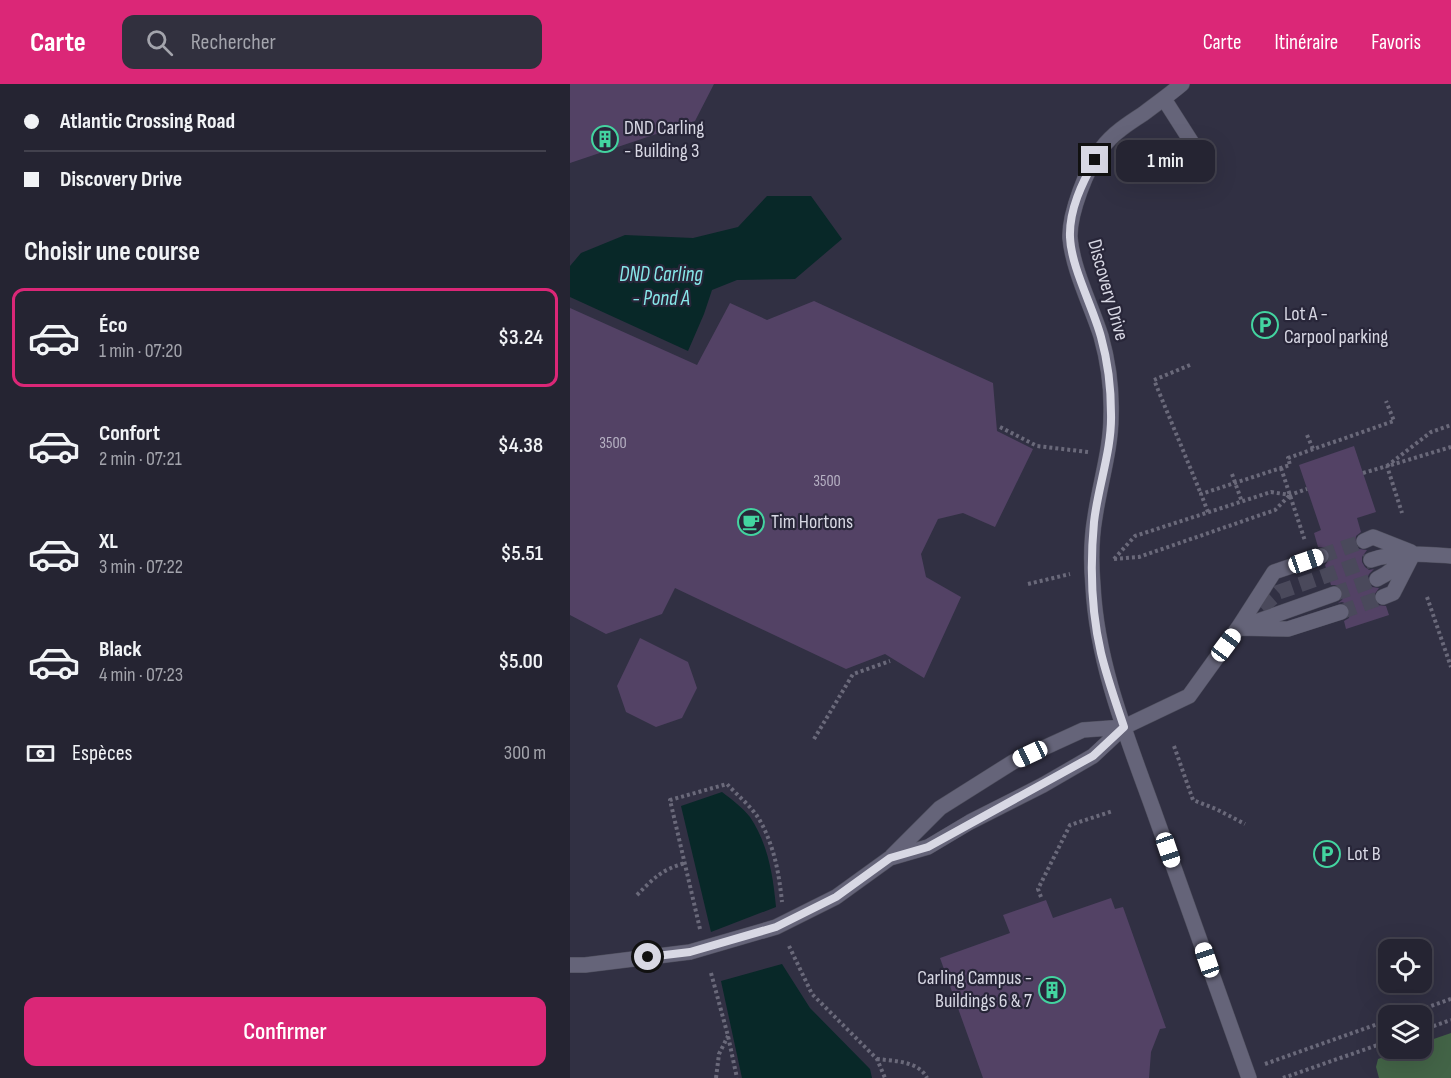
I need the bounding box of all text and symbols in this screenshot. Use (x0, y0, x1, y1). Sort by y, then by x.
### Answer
search box (122, 15, 542, 69)
text: Carte (30, 26, 86, 59)
icon: search (143, 26, 176, 59)
text: Rechercher (191, 29, 276, 56)
text: Carte (1203, 30, 1242, 55)
text: Itinéraire (1275, 30, 1338, 55)
text: Favoris (1371, 30, 1421, 55)
text: Atlantic Crossing Road (60, 108, 235, 135)
place label: DND Carling - Building 3 (624, 116, 704, 163)
building icon: DND Carling - Building 3 (590, 124, 620, 154)
callout: 1 min (1116, 139, 1215, 181)
route end (1081, 146, 1108, 173)
text: 1 min (1147, 149, 1184, 173)
text: Discovery Drive (60, 166, 182, 193)
text: Choisir une course (24, 236, 200, 268)
street label: Discovery Drive (1082, 237, 1134, 343)
water label: DND Carling - Pond A (619, 262, 703, 311)
place label: Lot A - Carpool parking (1284, 302, 1388, 349)
parking icon: Lot A - Carpool parking (1250, 310, 1280, 340)
icon: car (27, 311, 81, 365)
text: Éco (99, 312, 127, 339)
text: $3.24 (498, 324, 543, 351)
text: 1 min · 07:20 (99, 339, 182, 363)
icon: car (27, 419, 81, 473)
text: Confort (99, 420, 160, 447)
text: $4.38 (498, 432, 543, 459)
house number: 3500 (599, 434, 627, 453)
text: 2 min · 07:21 (99, 447, 182, 471)
house number: 3500 (813, 472, 841, 491)
cafe icon: Tim Hortons (736, 507, 766, 537)
place label: Tim Hortons (771, 510, 853, 534)
icon: car (27, 527, 81, 581)
text: XL (99, 528, 118, 555)
text: $5.51 (500, 540, 543, 567)
car (1286, 547, 1326, 575)
text: 3 min · 07:22 (99, 555, 183, 579)
car (1208, 625, 1244, 665)
icon: car (27, 635, 81, 689)
text: Black (99, 636, 141, 663)
text: $5.00 (498, 648, 543, 675)
text: 4 min · 07:23 (99, 663, 183, 687)
icon: cash (24, 737, 57, 770)
car (1010, 738, 1050, 770)
text: Espèces (72, 740, 132, 767)
text: 300 m (504, 741, 546, 765)
car (1154, 830, 1182, 870)
parking icon: Lot B (1312, 839, 1342, 869)
place label: Lot B (1347, 842, 1381, 866)
map controls (1378, 939, 1432, 1059)
button: locate (1378, 939, 1432, 993)
car (1193, 940, 1221, 980)
route start (634, 943, 661, 970)
place label: Carling Campus - Buildings 6 & 7 (917, 966, 1032, 1013)
building icon: Carling Campus - Buildings 6 & 7 (1037, 975, 1067, 1005)
button: Confirmer (24, 997, 546, 1066)
button: layers (1378, 1005, 1432, 1059)

